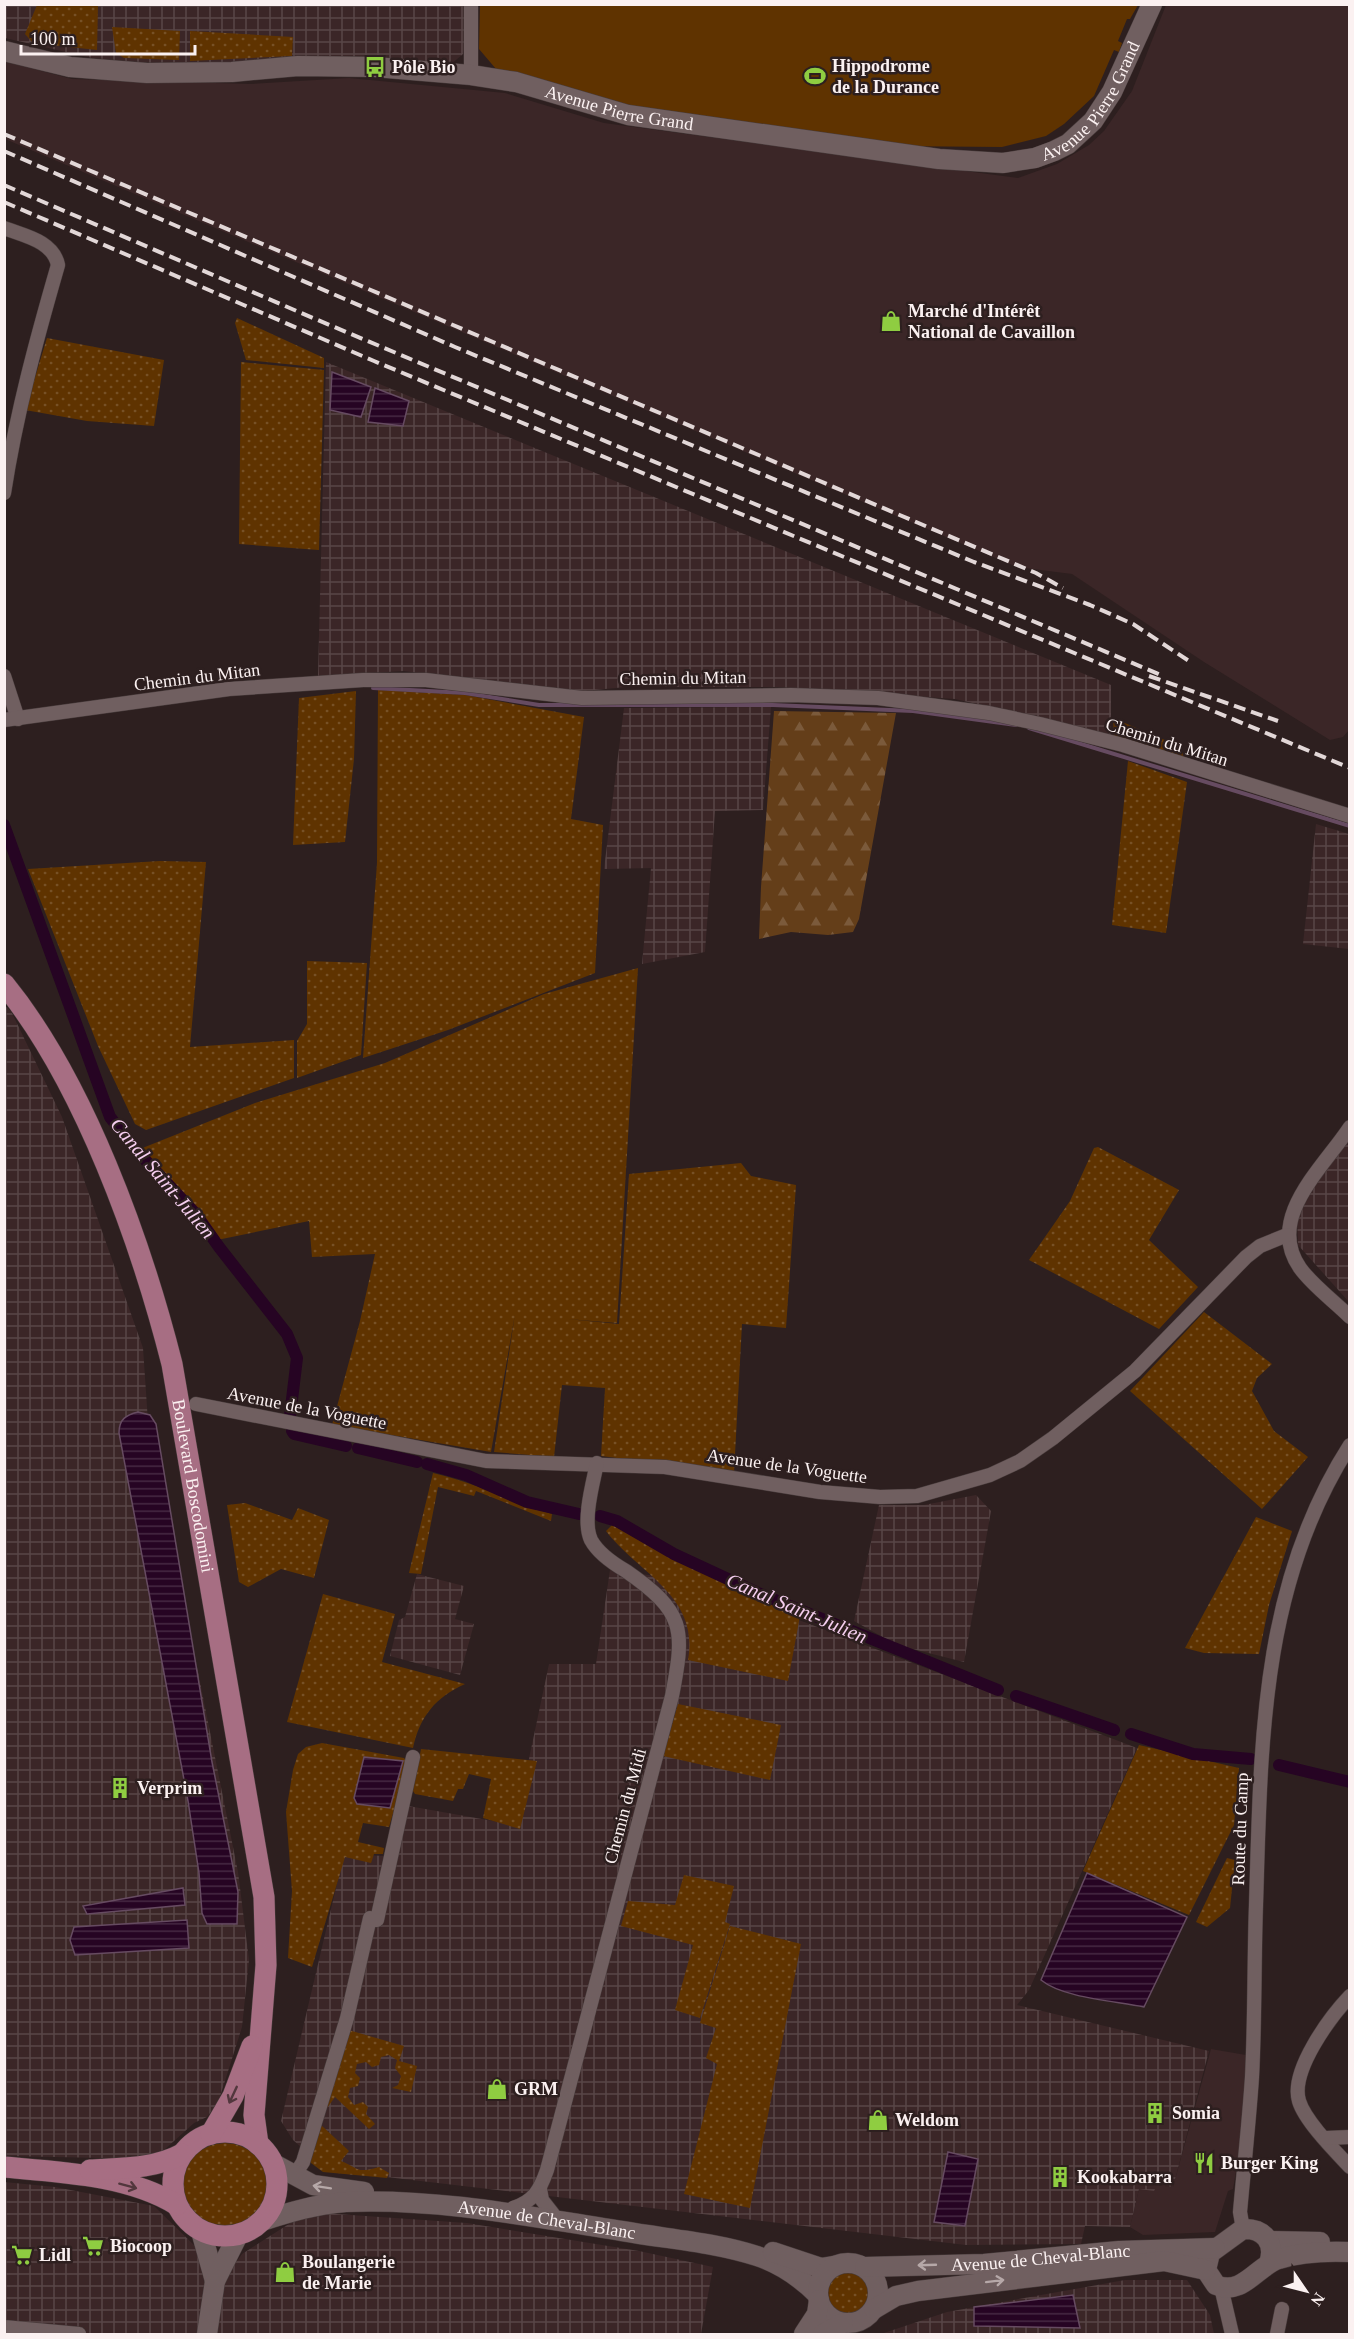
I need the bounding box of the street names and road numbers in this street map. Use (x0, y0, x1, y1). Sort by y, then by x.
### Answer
street label: Avenue Pierre Grand (1039, 38, 1144, 165)
street label: Avenue Pierre Grand (543, 81, 695, 134)
street label: Chemin du Mitan (133, 659, 261, 695)
street label: Chemin du Mitan (619, 667, 747, 689)
street label: Chemin du Mitan (1103, 714, 1231, 770)
street label: Avenue de la Voguette (226, 1383, 388, 1433)
street label: Boulevard Boscodomini (168, 1398, 218, 1574)
street label: Avenue de la Voguette (706, 1445, 868, 1487)
street label: Chemin du Midi (600, 1746, 650, 1866)
street label: Route du Camp (1228, 1772, 1252, 1886)
street label: Avenue de Cheval-Blanc (456, 2197, 637, 2243)
street label: Avenue de Cheval-Blanc (951, 2241, 1131, 2275)

